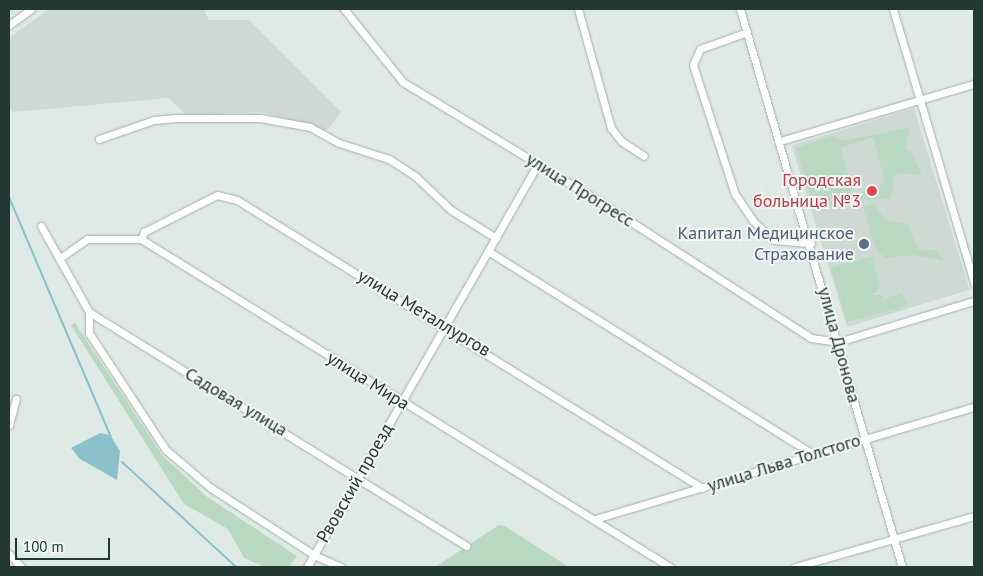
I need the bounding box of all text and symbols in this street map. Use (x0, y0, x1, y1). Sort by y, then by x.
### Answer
street label: улица Прогресс (522, 148, 638, 232)
place label: Городская больница №3 (753, 170, 861, 212)
marker: Городская больница №3 (865, 184, 879, 198)
place label: Капитал Медицинское Страхование (677, 223, 854, 266)
marker: Капитал Медицинское Страхование (858, 238, 870, 250)
street label: улица Металлургов (354, 265, 494, 361)
street label: улица Дронова (813, 285, 865, 405)
street label: улица Мира (323, 347, 413, 415)
street label: Садовая улица (181, 363, 291, 441)
street label: Рвовский проезд (312, 420, 398, 546)
street label: улица Льва Толстого (705, 429, 863, 497)
scale bar (18, 528, 112, 560)
text: 100 m (23, 537, 64, 556)

